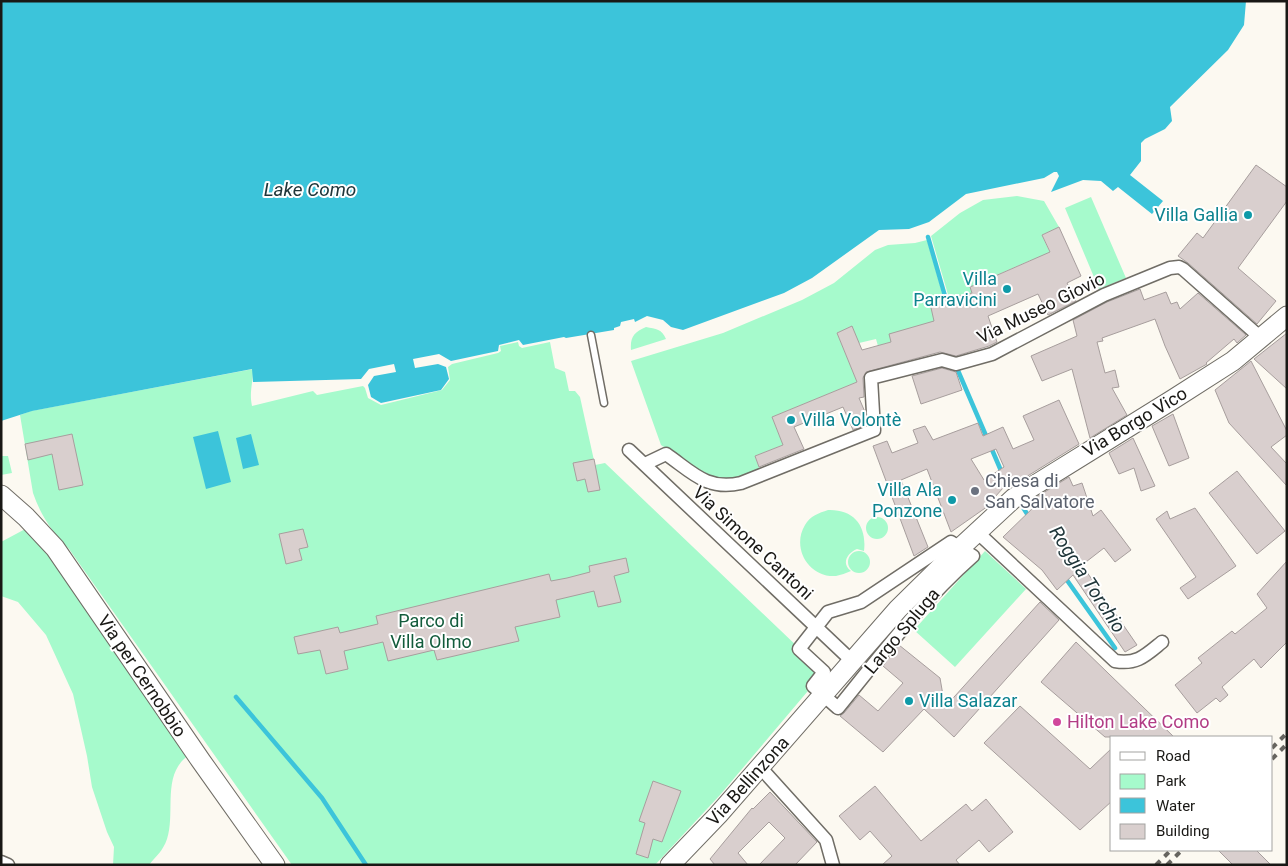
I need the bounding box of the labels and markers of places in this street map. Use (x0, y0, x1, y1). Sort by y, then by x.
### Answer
place label: Villa Gallia (1154, 204, 1238, 225)
marker: Villa Gallia (1242, 209, 1254, 221)
place label: Villa Parravicini (913, 268, 997, 310)
marker: Villa Parravicini (1001, 283, 1013, 295)
place label: Villa Volontè (801, 409, 901, 430)
marker: Villa Volontè (785, 414, 797, 426)
place label: Chiesa di San Salvatore (985, 470, 1095, 512)
place label: Villa Ala Ponzone (872, 479, 942, 521)
marker: Chiesa di San Salvatore (969, 485, 981, 497)
marker: Villa Ala Ponzone (946, 494, 958, 506)
place label: Villa Salazar (919, 690, 1017, 711)
marker: Villa Salazar (903, 695, 915, 707)
place label: Hilton Lake Como (1067, 711, 1209, 732)
marker: Hilton Lake Como (1051, 716, 1063, 728)

